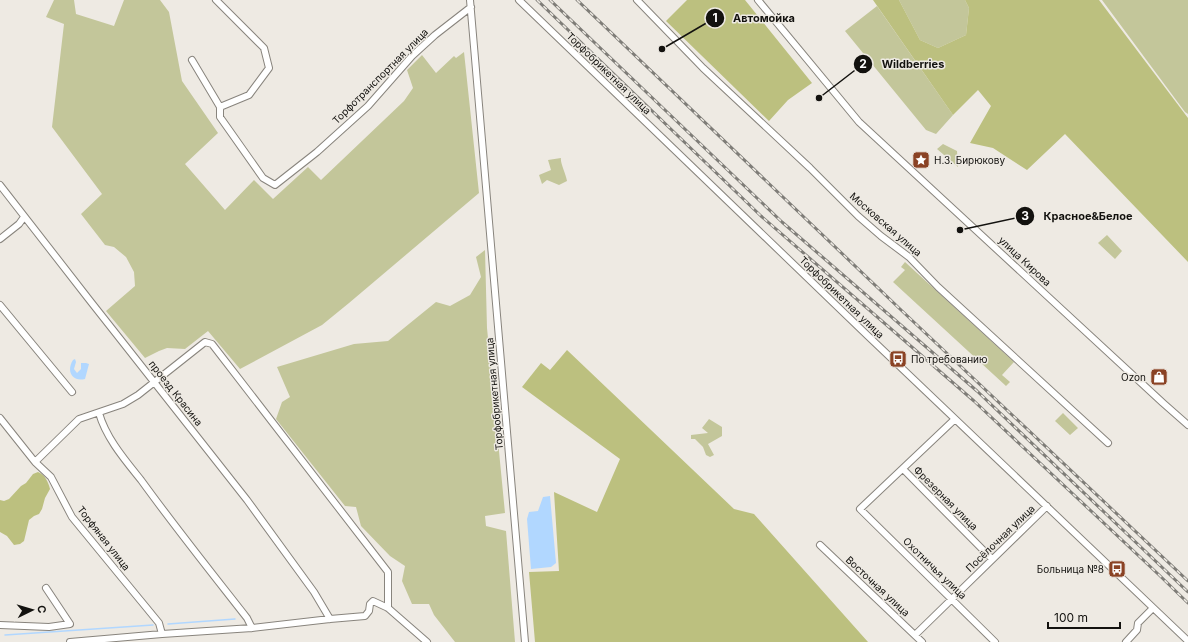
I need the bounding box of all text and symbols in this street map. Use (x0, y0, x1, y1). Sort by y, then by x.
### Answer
callout: Автомойка (705, 7, 803, 30)
text: 1 (712, 10, 718, 25)
text: Автомойка (733, 11, 795, 25)
street label: Торфотранспортная улица (330, 26, 430, 126)
street label: Торфобрикетная улица (564, 30, 654, 116)
callout: Wildberries (853, 52, 952, 75)
text: 2 (859, 56, 867, 71)
text: Wildberries (882, 57, 944, 71)
place icon: Н.З. Бирюкову (911, 150, 931, 170)
place label: Н.З. Бирюкову (934, 154, 1005, 166)
street label: Московская улица (848, 190, 924, 258)
callout: Красное&Белое (1015, 205, 1140, 228)
text: 3 (1021, 208, 1029, 223)
text: Красное&Белое (1044, 209, 1133, 223)
street label: улица Кирова (996, 234, 1054, 288)
street label: Торфобрикетная улица (797, 254, 887, 340)
street label: Торфобрикетная улица (483, 337, 505, 451)
bus stop icon: По требованию (888, 349, 908, 369)
place label: По требованию (911, 353, 987, 365)
street label: проезд Красина (147, 358, 205, 428)
shop icon: Ozon (1149, 367, 1169, 387)
place label: Ozon (1121, 371, 1146, 383)
street label: Фрезерная улица (912, 464, 980, 532)
street label: Посёлочная улица (963, 502, 1037, 574)
street label: Торфяная улица (75, 503, 133, 573)
street label: Охотничья улица (901, 535, 969, 601)
street label: Восточная улица (844, 553, 912, 619)
bus stop icon: Больница №8 (1107, 559, 1127, 579)
place label: Больница №8 (1037, 563, 1104, 575)
north arrow (12, 590, 52, 630)
text: С (35, 604, 49, 614)
scale bar (1048, 604, 1120, 630)
text: 100 m (1054, 610, 1088, 625)

